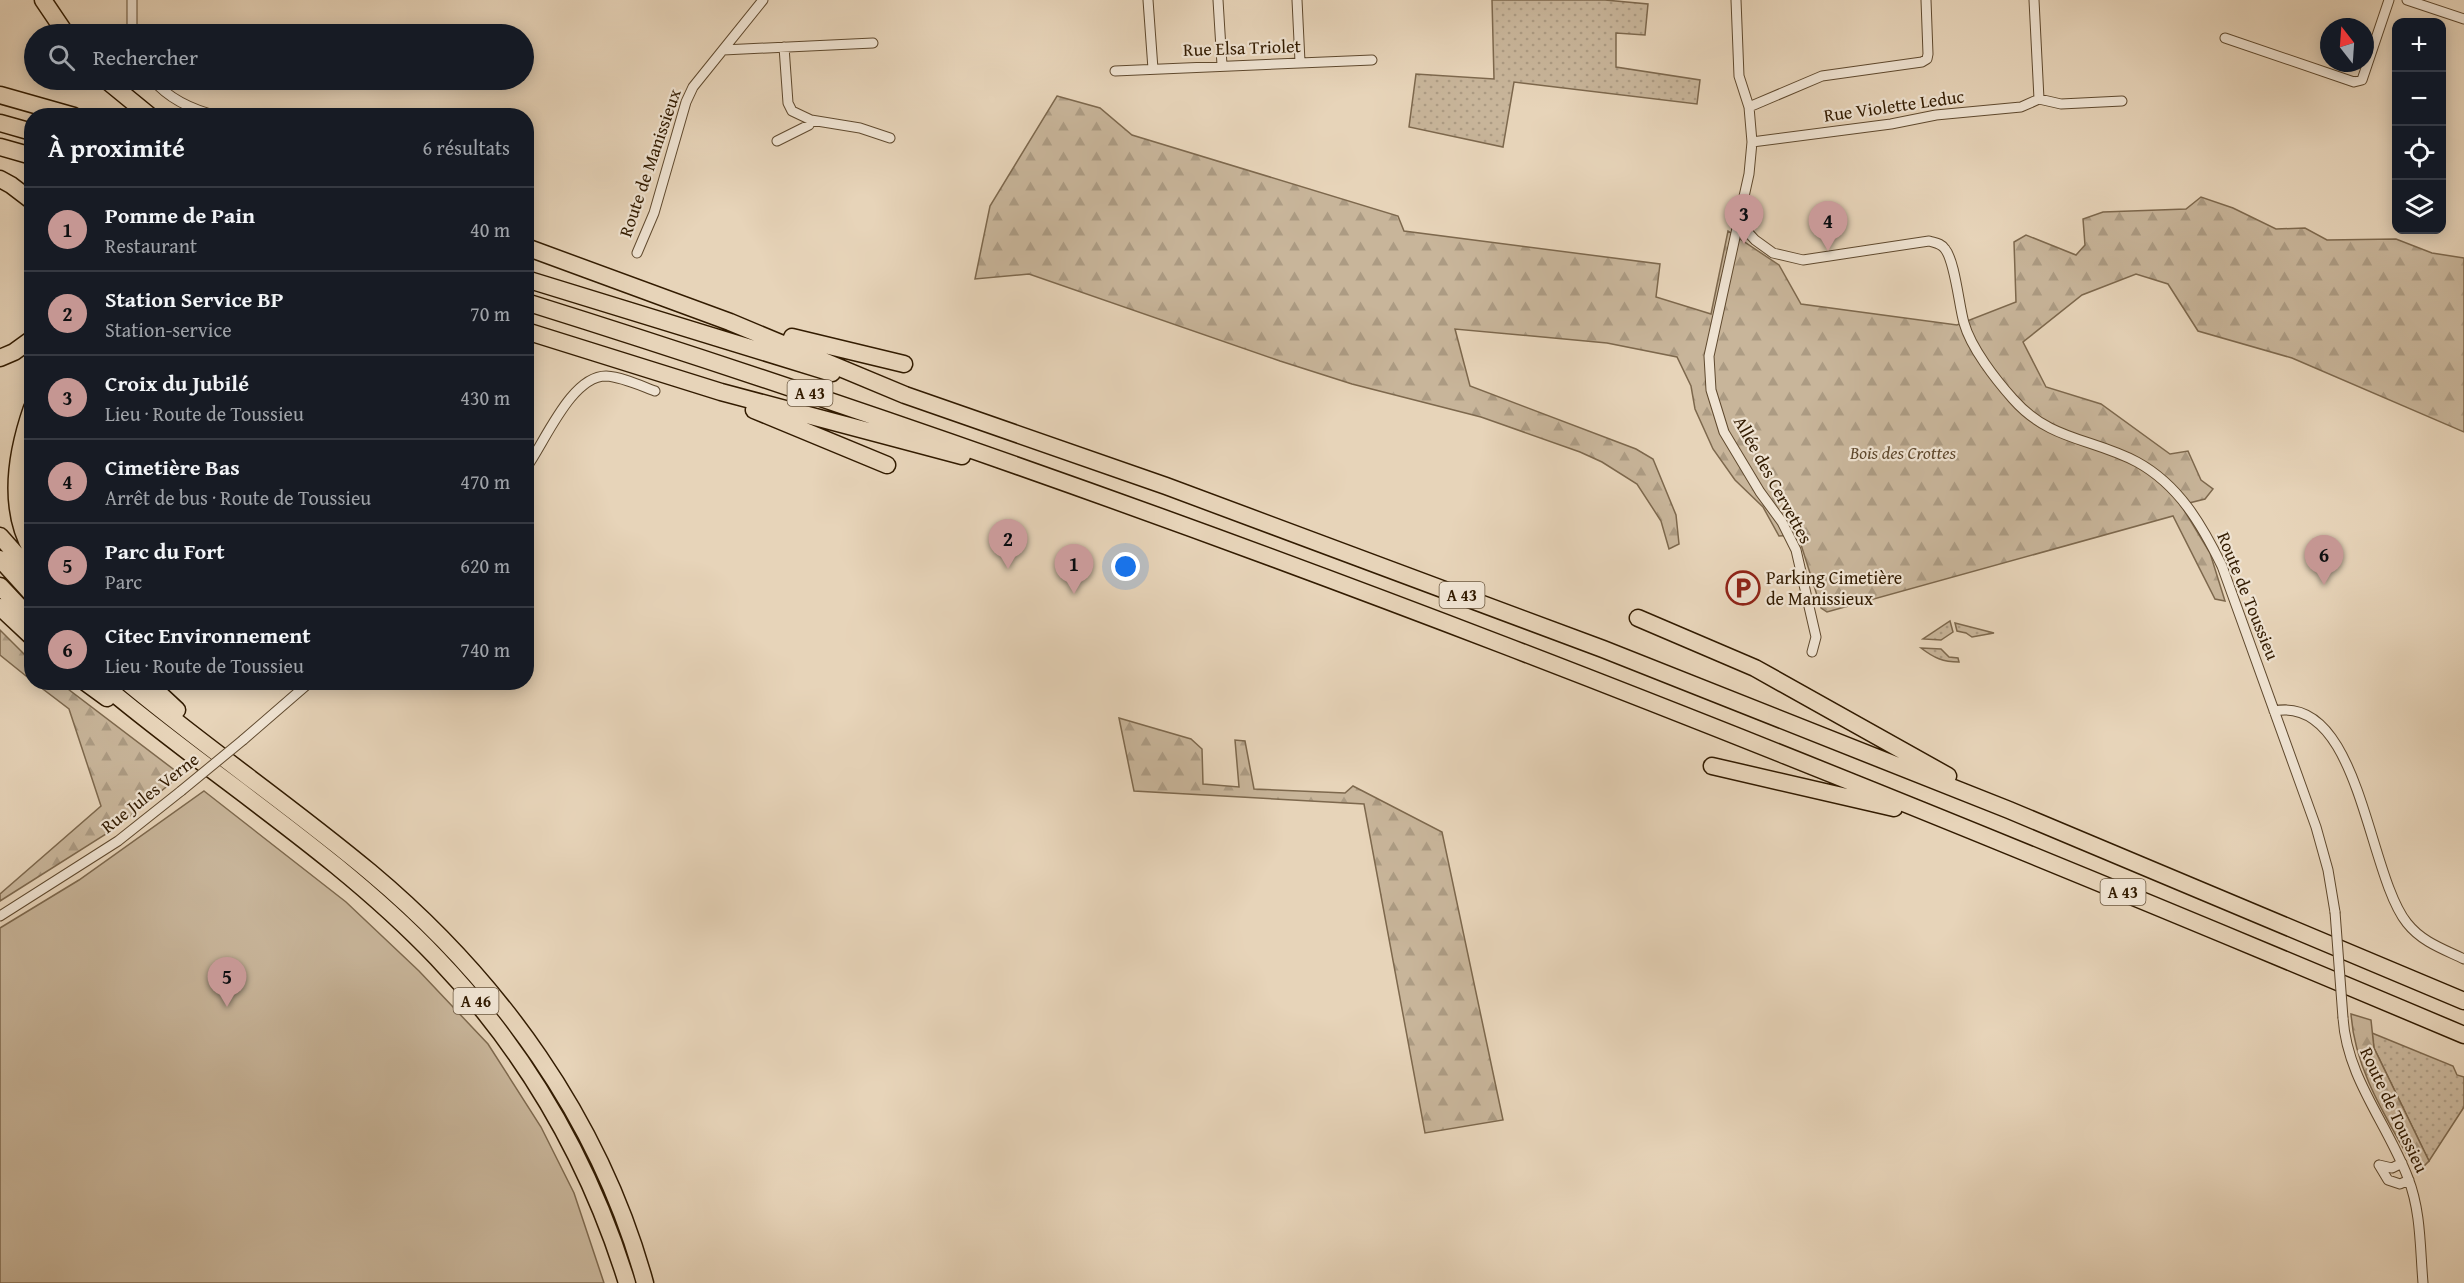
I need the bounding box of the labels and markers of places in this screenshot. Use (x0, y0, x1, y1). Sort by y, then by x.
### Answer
pin: 3 (1724, 194, 1764, 244)
pin: 4 (1808, 202, 1848, 251)
pin: 2 (988, 520, 1028, 569)
pin: 6 (2304, 536, 2344, 585)
pin: 1 (1054, 544, 1094, 594)
place label: Parking Cimetière de Manissieux (1766, 564, 1902, 612)
parking icon: Parking Cimetière de Manissieux (1725, 570, 1761, 606)
pin: 5 (208, 958, 246, 1007)

